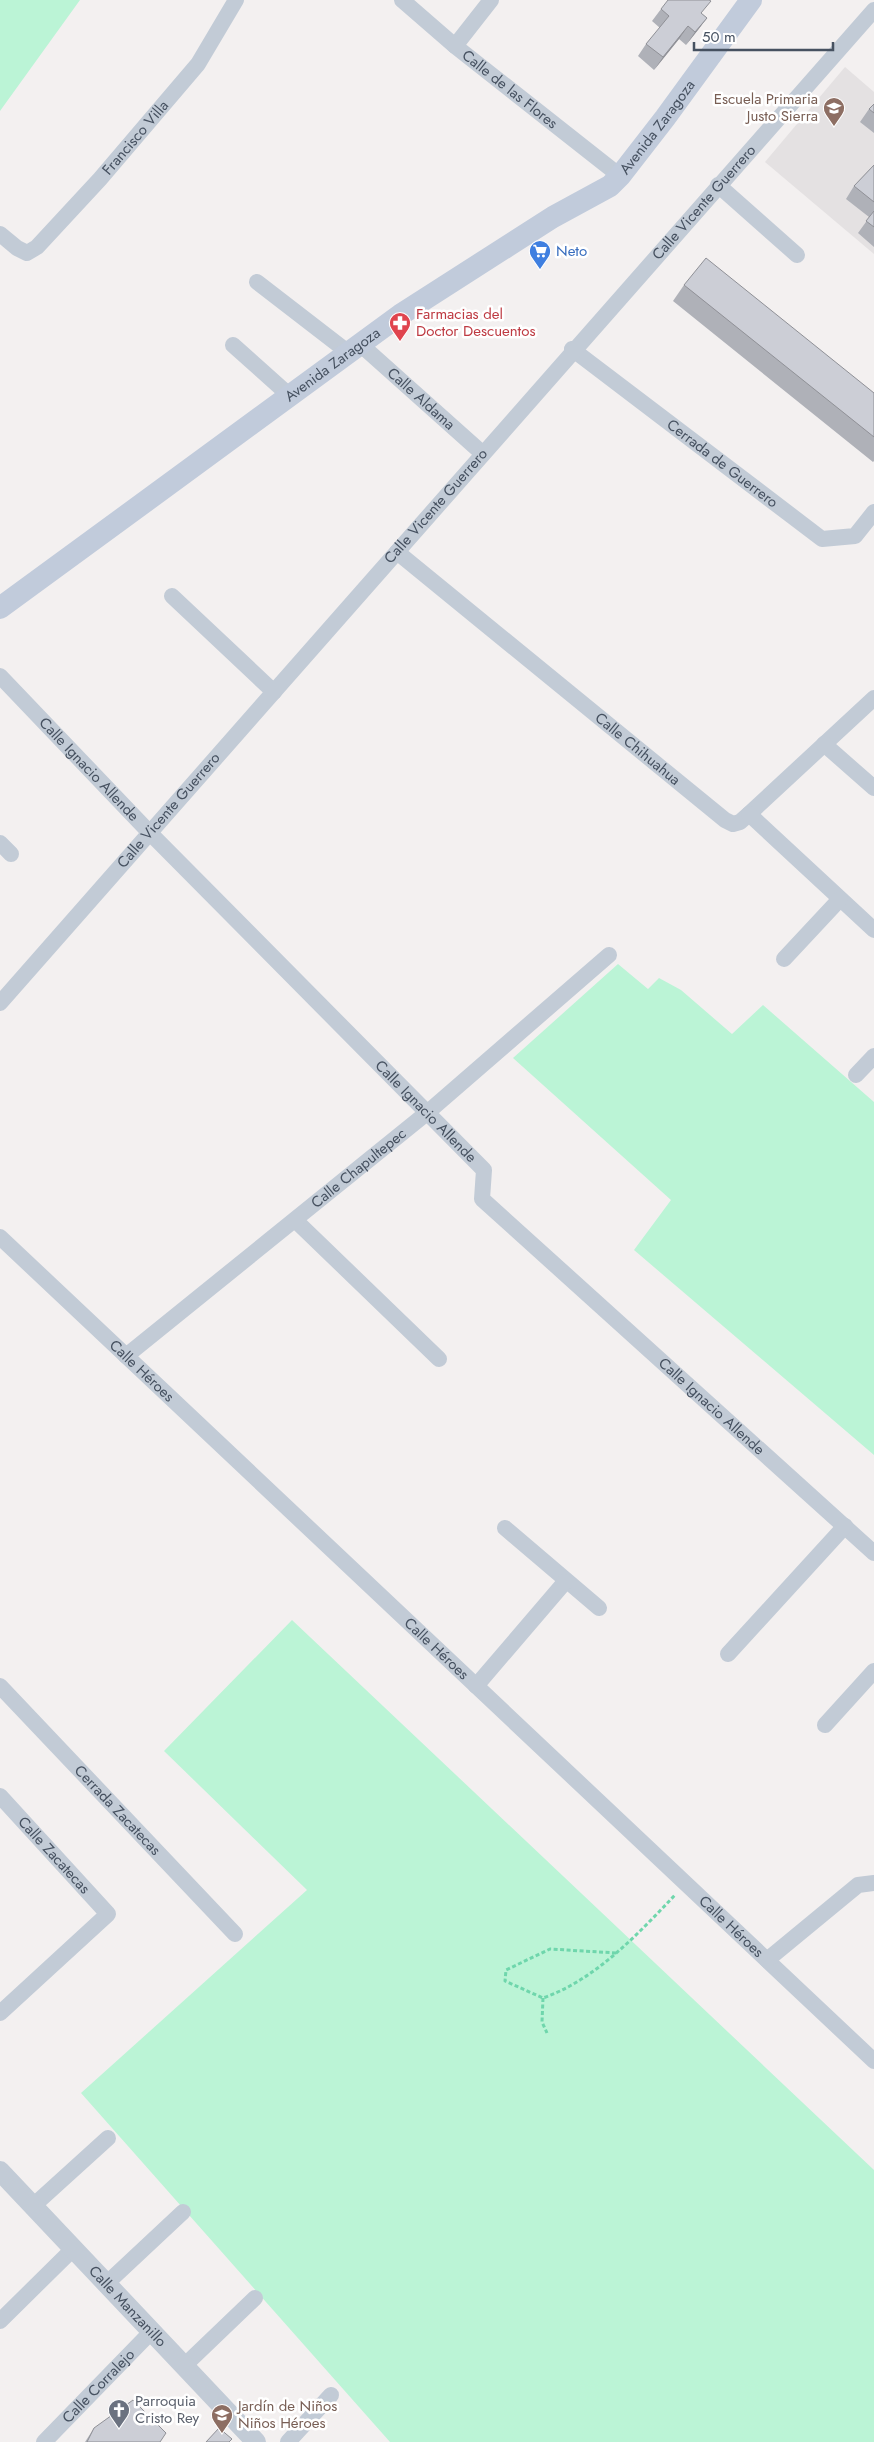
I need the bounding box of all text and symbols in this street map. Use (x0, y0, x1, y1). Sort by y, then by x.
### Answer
scale bar (694, 20, 833, 52)
text: 50 m (702, 26, 736, 48)
street label: Calle de las Flores (457, 44, 562, 134)
street label: Avenida Zaragoza (614, 75, 700, 179)
place label: Escuela Primaria Justo Sierra (714, 88, 818, 127)
street label: Francisco Villa (97, 95, 174, 180)
school or university icon: Escuela Primaria Justo Sierra (822, 96, 846, 127)
street label: Calle Vicente Guerrero (647, 140, 761, 265)
supermarket icon: Neto (528, 239, 552, 270)
place label: Neto (556, 240, 587, 262)
place label: Farmacias del Doctor Descuentos (416, 303, 535, 342)
pharmacy icon: Farmacias del Doctor Descuentos (388, 311, 412, 342)
street label: Avenida Zaragoza (280, 322, 385, 407)
street label: Calle Aldama (382, 362, 460, 435)
street label: Cerrada de Guerrero (662, 414, 783, 513)
street label: Calle Vicente Guerrero (379, 443, 493, 568)
street label: Calle Chihuahua (590, 707, 685, 790)
street label: Calle Ignacio Allende (34, 712, 144, 826)
street label: Calle Vicente Guerrero (112, 748, 225, 873)
street label: Calle Ignacio Allende (370, 1055, 482, 1168)
street label: Calle Chapultepec (306, 1123, 411, 1213)
street label: Calle Héroes (104, 1335, 179, 1407)
street label: Calle Ignacio Allende (654, 1352, 770, 1460)
street label: Calle Héroes (399, 1612, 474, 1685)
street label: Cerrada Zacatecas (69, 1760, 166, 1860)
street label: Calle Zacatecas (13, 1811, 95, 1899)
street label: Calle Héroes (694, 1890, 769, 1963)
street label: Calle Manzanillo (84, 2261, 172, 2352)
street label: Calle Corralejo (57, 2344, 140, 2428)
place label: Parroquia Cristo Rey (135, 2390, 200, 2429)
place label: Jardín de Niños Niños Héroes (236, 2395, 337, 2434)
church icon: Parroquia Cristo Rey (107, 2398, 131, 2429)
school or university icon: Jardín de Niños Niños Héroes (210, 2403, 234, 2434)

